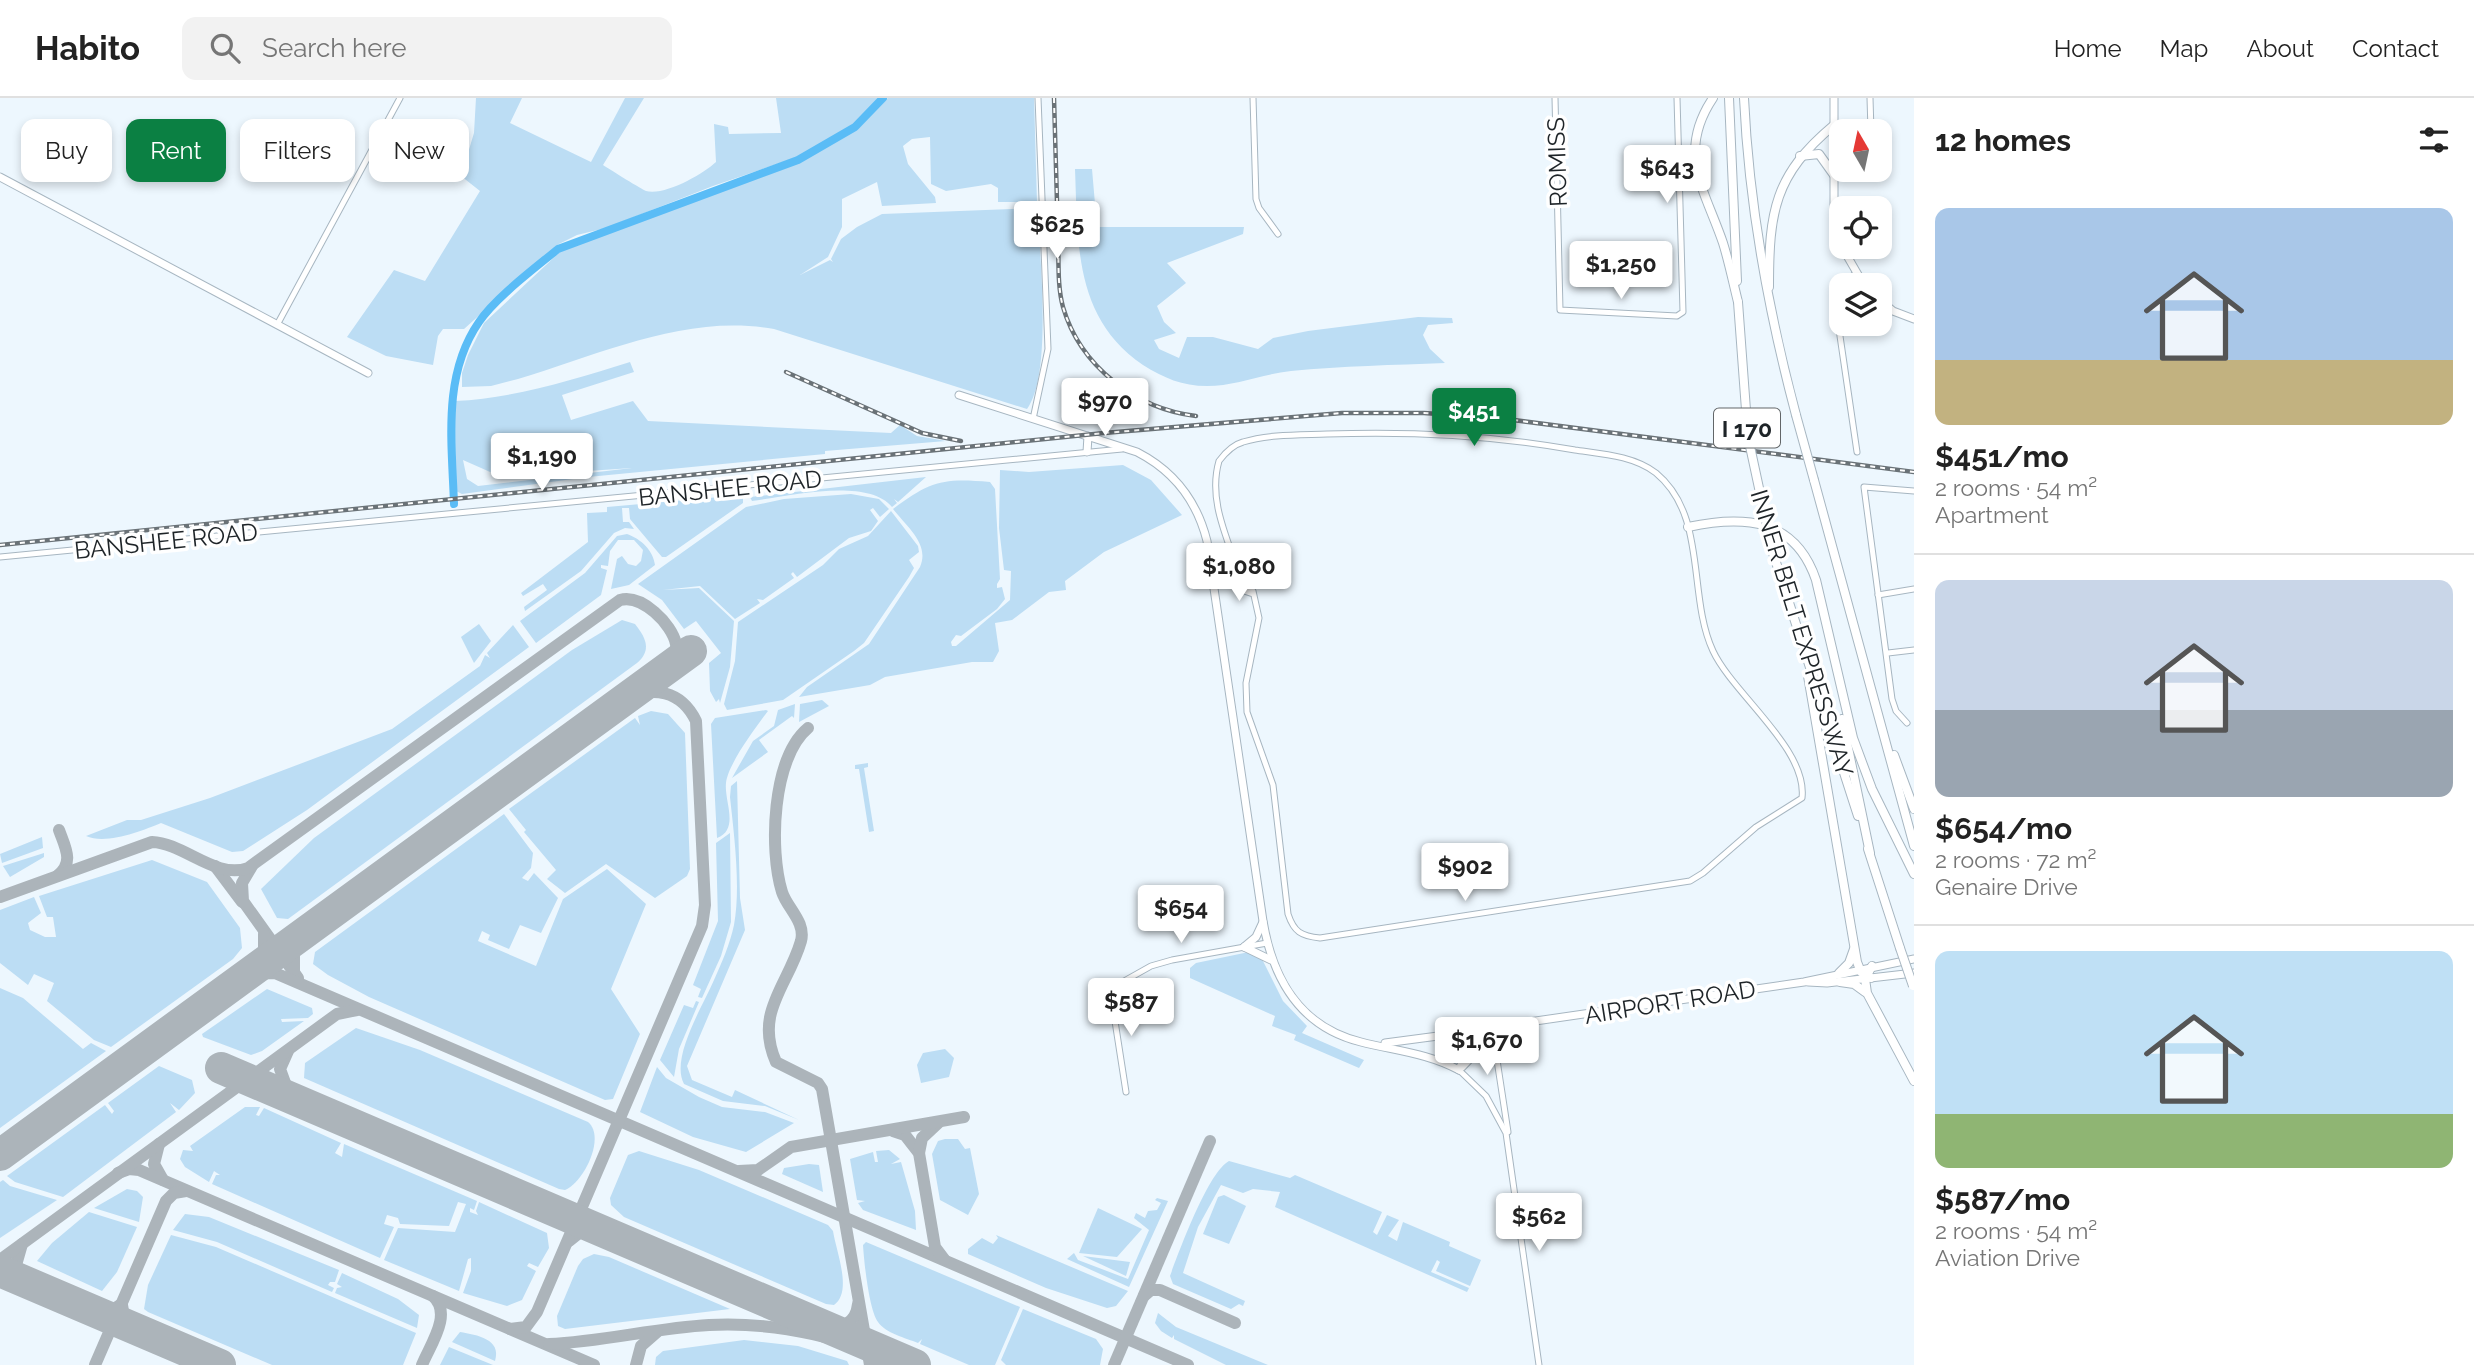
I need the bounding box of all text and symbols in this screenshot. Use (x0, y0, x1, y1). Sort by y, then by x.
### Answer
search box (182, 17, 672, 80)
text: Habito (35, 29, 140, 68)
icon: search (206, 29, 244, 67)
text: Search here (262, 33, 406, 63)
text: Home (2054, 34, 2122, 63)
text: Map (2160, 34, 2208, 63)
text: About (2246, 34, 2314, 63)
text: Contact (2352, 34, 2439, 63)
street label: ROMISS (1541, 117, 1573, 207)
chip: Buy (21, 119, 112, 182)
chip: Rent (126, 119, 226, 182)
chip: Filters (240, 119, 355, 182)
chip: New (369, 119, 469, 182)
north arrow (1829, 119, 1892, 182)
map controls (1829, 119, 1892, 336)
icon: filters (2415, 121, 2453, 159)
text: 12 homes (1935, 123, 2071, 158)
pin: $643 (1626, 146, 1708, 205)
text: $643 (1640, 154, 1694, 181)
button: locate (1829, 196, 1892, 259)
pin: $625 (1016, 202, 1098, 261)
text: $625 (1030, 210, 1084, 237)
pin: $1,250 (1564, 242, 1678, 301)
text: $1,250 (1585, 250, 1657, 277)
icon: home (2131, 253, 2257, 379)
button: layers (1829, 273, 1892, 336)
pin: $970 (1064, 378, 1146, 438)
text: $970 (1077, 387, 1133, 414)
pin: $451 (1433, 388, 1515, 448)
text: $451 (1448, 397, 1500, 424)
road number: I 170 (1714, 408, 1780, 448)
pin: $1,190 (485, 434, 599, 493)
text: $451/mo (1935, 439, 2069, 474)
text: $1,190 (507, 442, 577, 469)
street label: BANSHEE ROAD (637, 464, 823, 512)
text: 2 rooms · 54 m² (1935, 474, 2097, 501)
street label: INNER BELT EXPRESSWAY (1744, 486, 1860, 780)
text: Apartment (1935, 501, 2049, 528)
street label: BANSHEE ROAD (73, 517, 259, 565)
pin: $1,080 (1182, 544, 1296, 603)
text: $1,080 (1202, 552, 1276, 579)
icon: home (2131, 625, 2257, 751)
text: $654/mo (1935, 811, 2072, 846)
pin: $902 (1424, 844, 1506, 903)
text: 2 rooms · 72 m² (1935, 846, 2096, 873)
text: $902 (1437, 852, 1493, 879)
text: Genaire Drive (1935, 873, 2078, 900)
pin: $654 (1140, 886, 1222, 945)
text: $654 (1154, 894, 1208, 921)
street label: AIRPORT ROAD (1582, 974, 1758, 1030)
pin: $587 (1090, 978, 1172, 1038)
text: $587 (1104, 987, 1158, 1014)
icon: home (2131, 996, 2257, 1122)
pin: $1,670 (1430, 1018, 1544, 1077)
text: $1,670 (1451, 1026, 1523, 1053)
text: $587/mo (1935, 1182, 2070, 1217)
pin: $562 (1498, 1194, 1580, 1253)
text: $562 (1512, 1202, 1566, 1229)
text: 2 rooms · 54 m² (1935, 1217, 2097, 1244)
text: Aviation Drive (1935, 1244, 2080, 1271)

